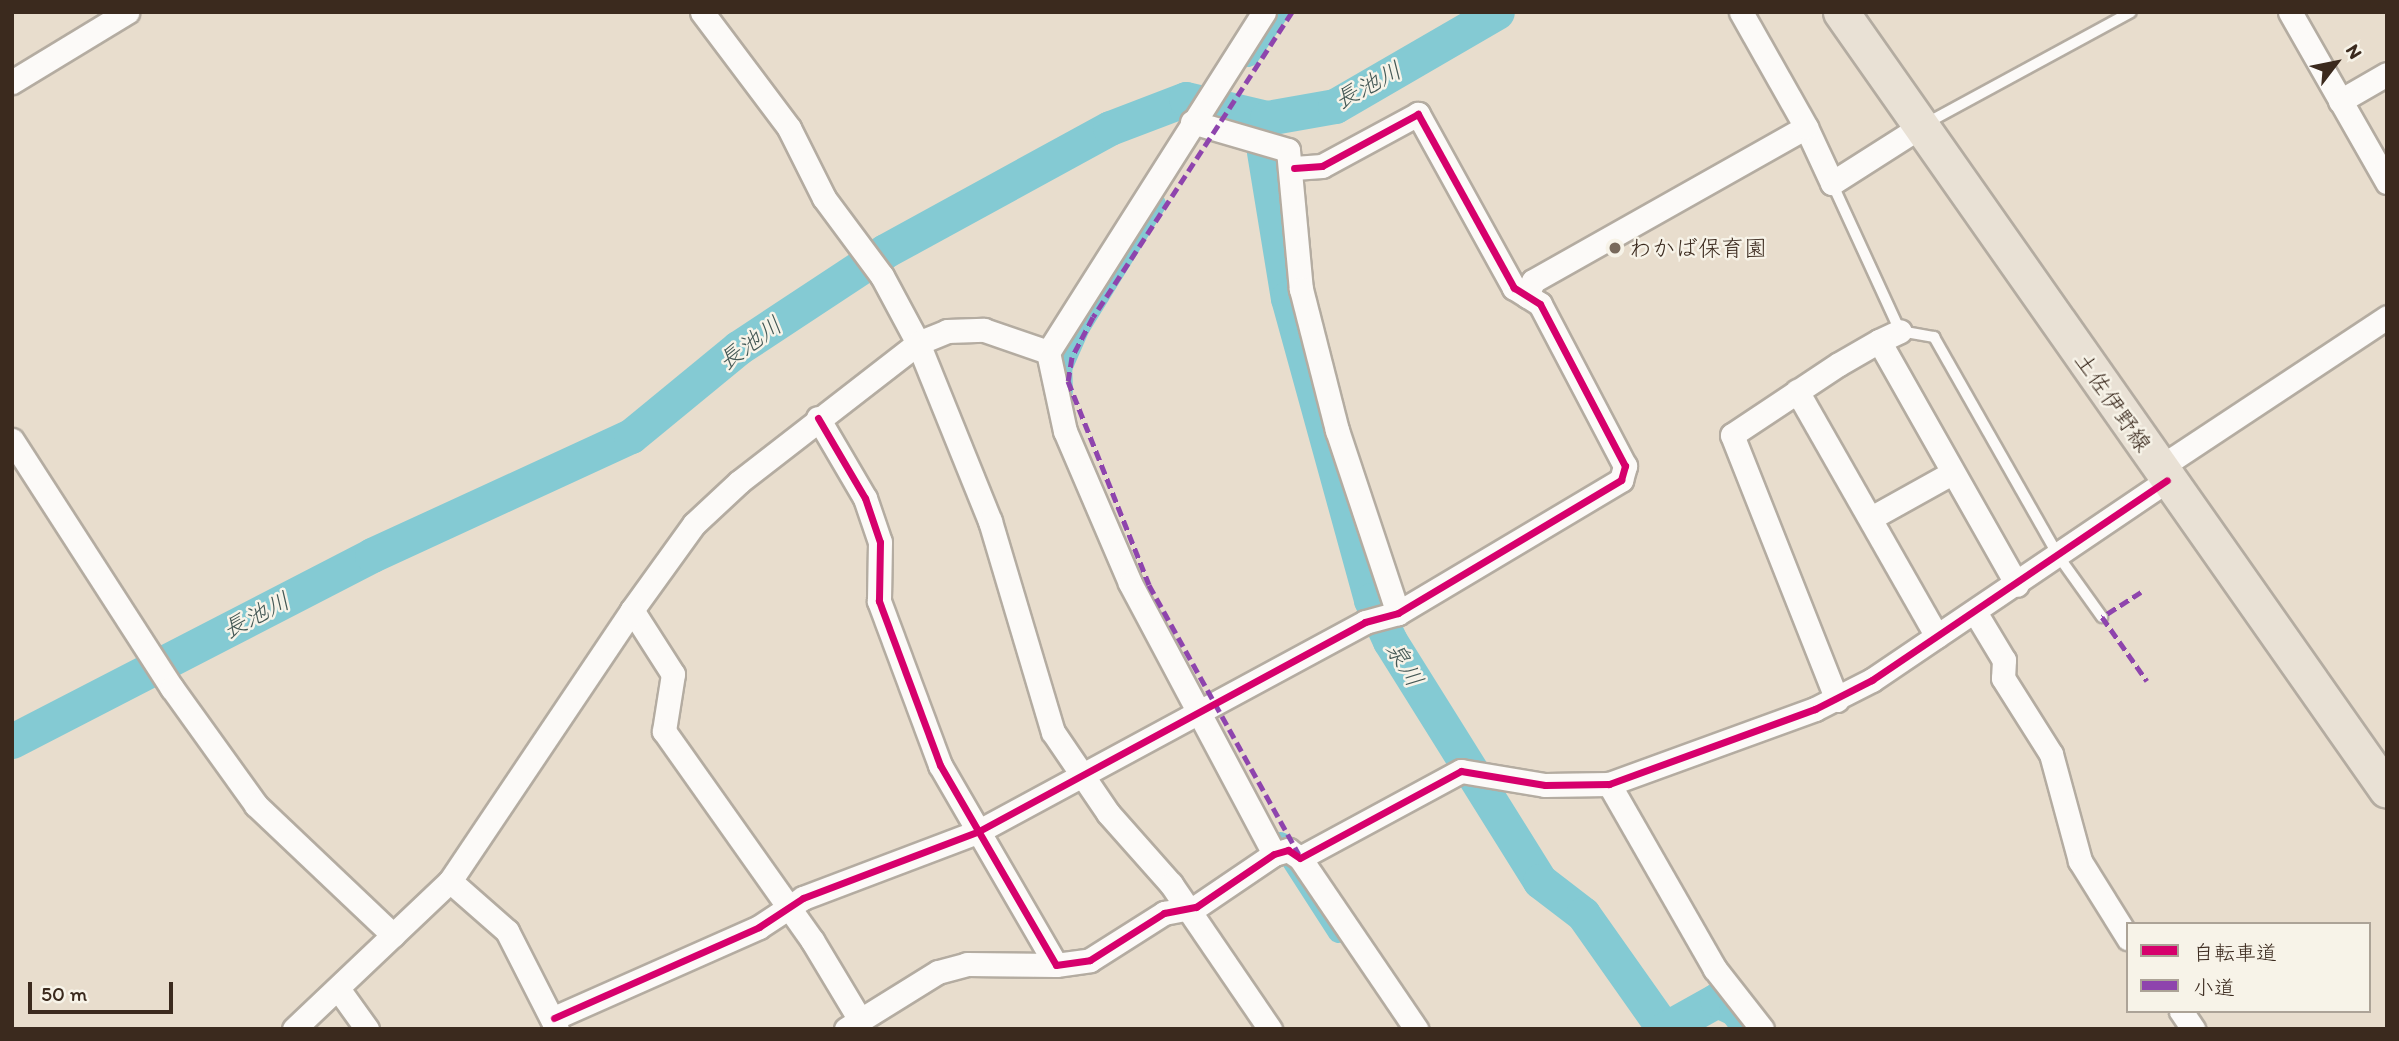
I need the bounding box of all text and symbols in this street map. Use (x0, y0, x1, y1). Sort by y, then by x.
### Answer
north arrow (2301, 28, 2371, 98)
text: N (2341, 40, 2367, 63)
water label: 長池川 (1329, 55, 1407, 115)
place label: わかば保育園 (1629, 234, 1767, 262)
marker: わかば保育園 (1607, 240, 1623, 256)
water label: 長池川 (712, 310, 788, 376)
street label: 土佐伊野線 (2069, 347, 2157, 457)
water label: 長池川 (217, 586, 295, 644)
water label: 泉川 (1380, 636, 1430, 692)
legend (2126, 922, 2371, 1013)
text: 自転車道 (2193, 940, 2277, 965)
scale bar (32, 968, 177, 1012)
text: 小道 (2193, 975, 2235, 1000)
text: 50 m (41, 981, 87, 1006)

